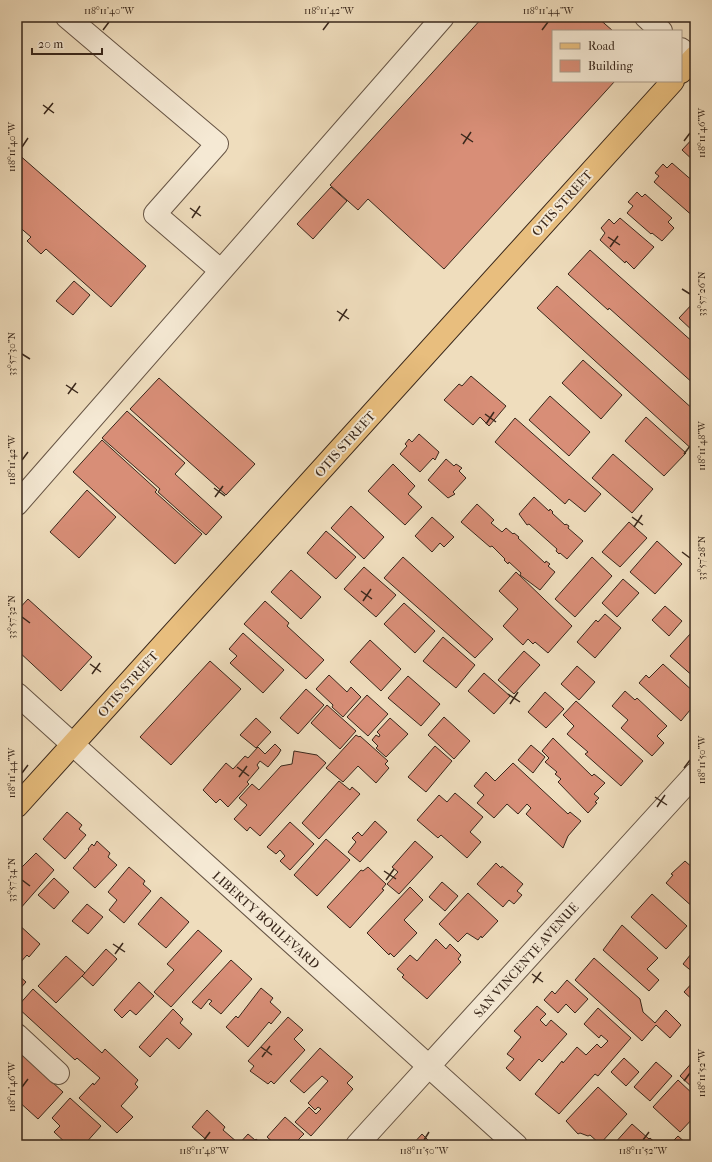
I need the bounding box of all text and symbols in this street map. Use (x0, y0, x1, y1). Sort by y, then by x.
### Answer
text: 118°11'40"W (84, 5, 135, 17)
text: 118°11'42"W (304, 5, 355, 17)
text: 118°11'44"W (523, 5, 575, 17)
scale bar (32, 30, 102, 56)
legend (552, 30, 682, 82)
text: 20 m (38, 37, 63, 51)
text: Road (588, 39, 615, 53)
text: Building (588, 59, 633, 73)
text: 118°11'46"W (696, 107, 708, 158)
text: 118°11'40"W (6, 121, 18, 172)
street label: OTIS STREET (529, 167, 596, 239)
text: 33°57'26"N (696, 271, 708, 317)
text: 33°57'30"N (6, 331, 18, 376)
street label: OTIS STREET (312, 408, 379, 480)
text: 118°11'48"W (696, 420, 708, 471)
text: 118°11'42"W (6, 434, 18, 485)
text: 33°57'28"N (696, 535, 708, 580)
text: 33°57'32"N (6, 595, 18, 639)
street label: OTIS STREET (95, 648, 162, 720)
text: 118°11'50"W (696, 735, 708, 784)
text: 118°11'44"W (6, 746, 18, 798)
text: 33°57'34"N (6, 857, 18, 902)
street label: LIBERTY BOULEVARD (209, 868, 323, 972)
street label: SAN VINCENTE AVENUE (471, 900, 581, 1020)
text: 118°11'52"W (696, 1048, 708, 1097)
text: 118°11'46"W (6, 1061, 18, 1112)
text: 118°11'48"W (179, 1145, 230, 1157)
text: 118°11'50"W (400, 1145, 449, 1157)
text: 118°11'52"W (619, 1145, 668, 1157)

